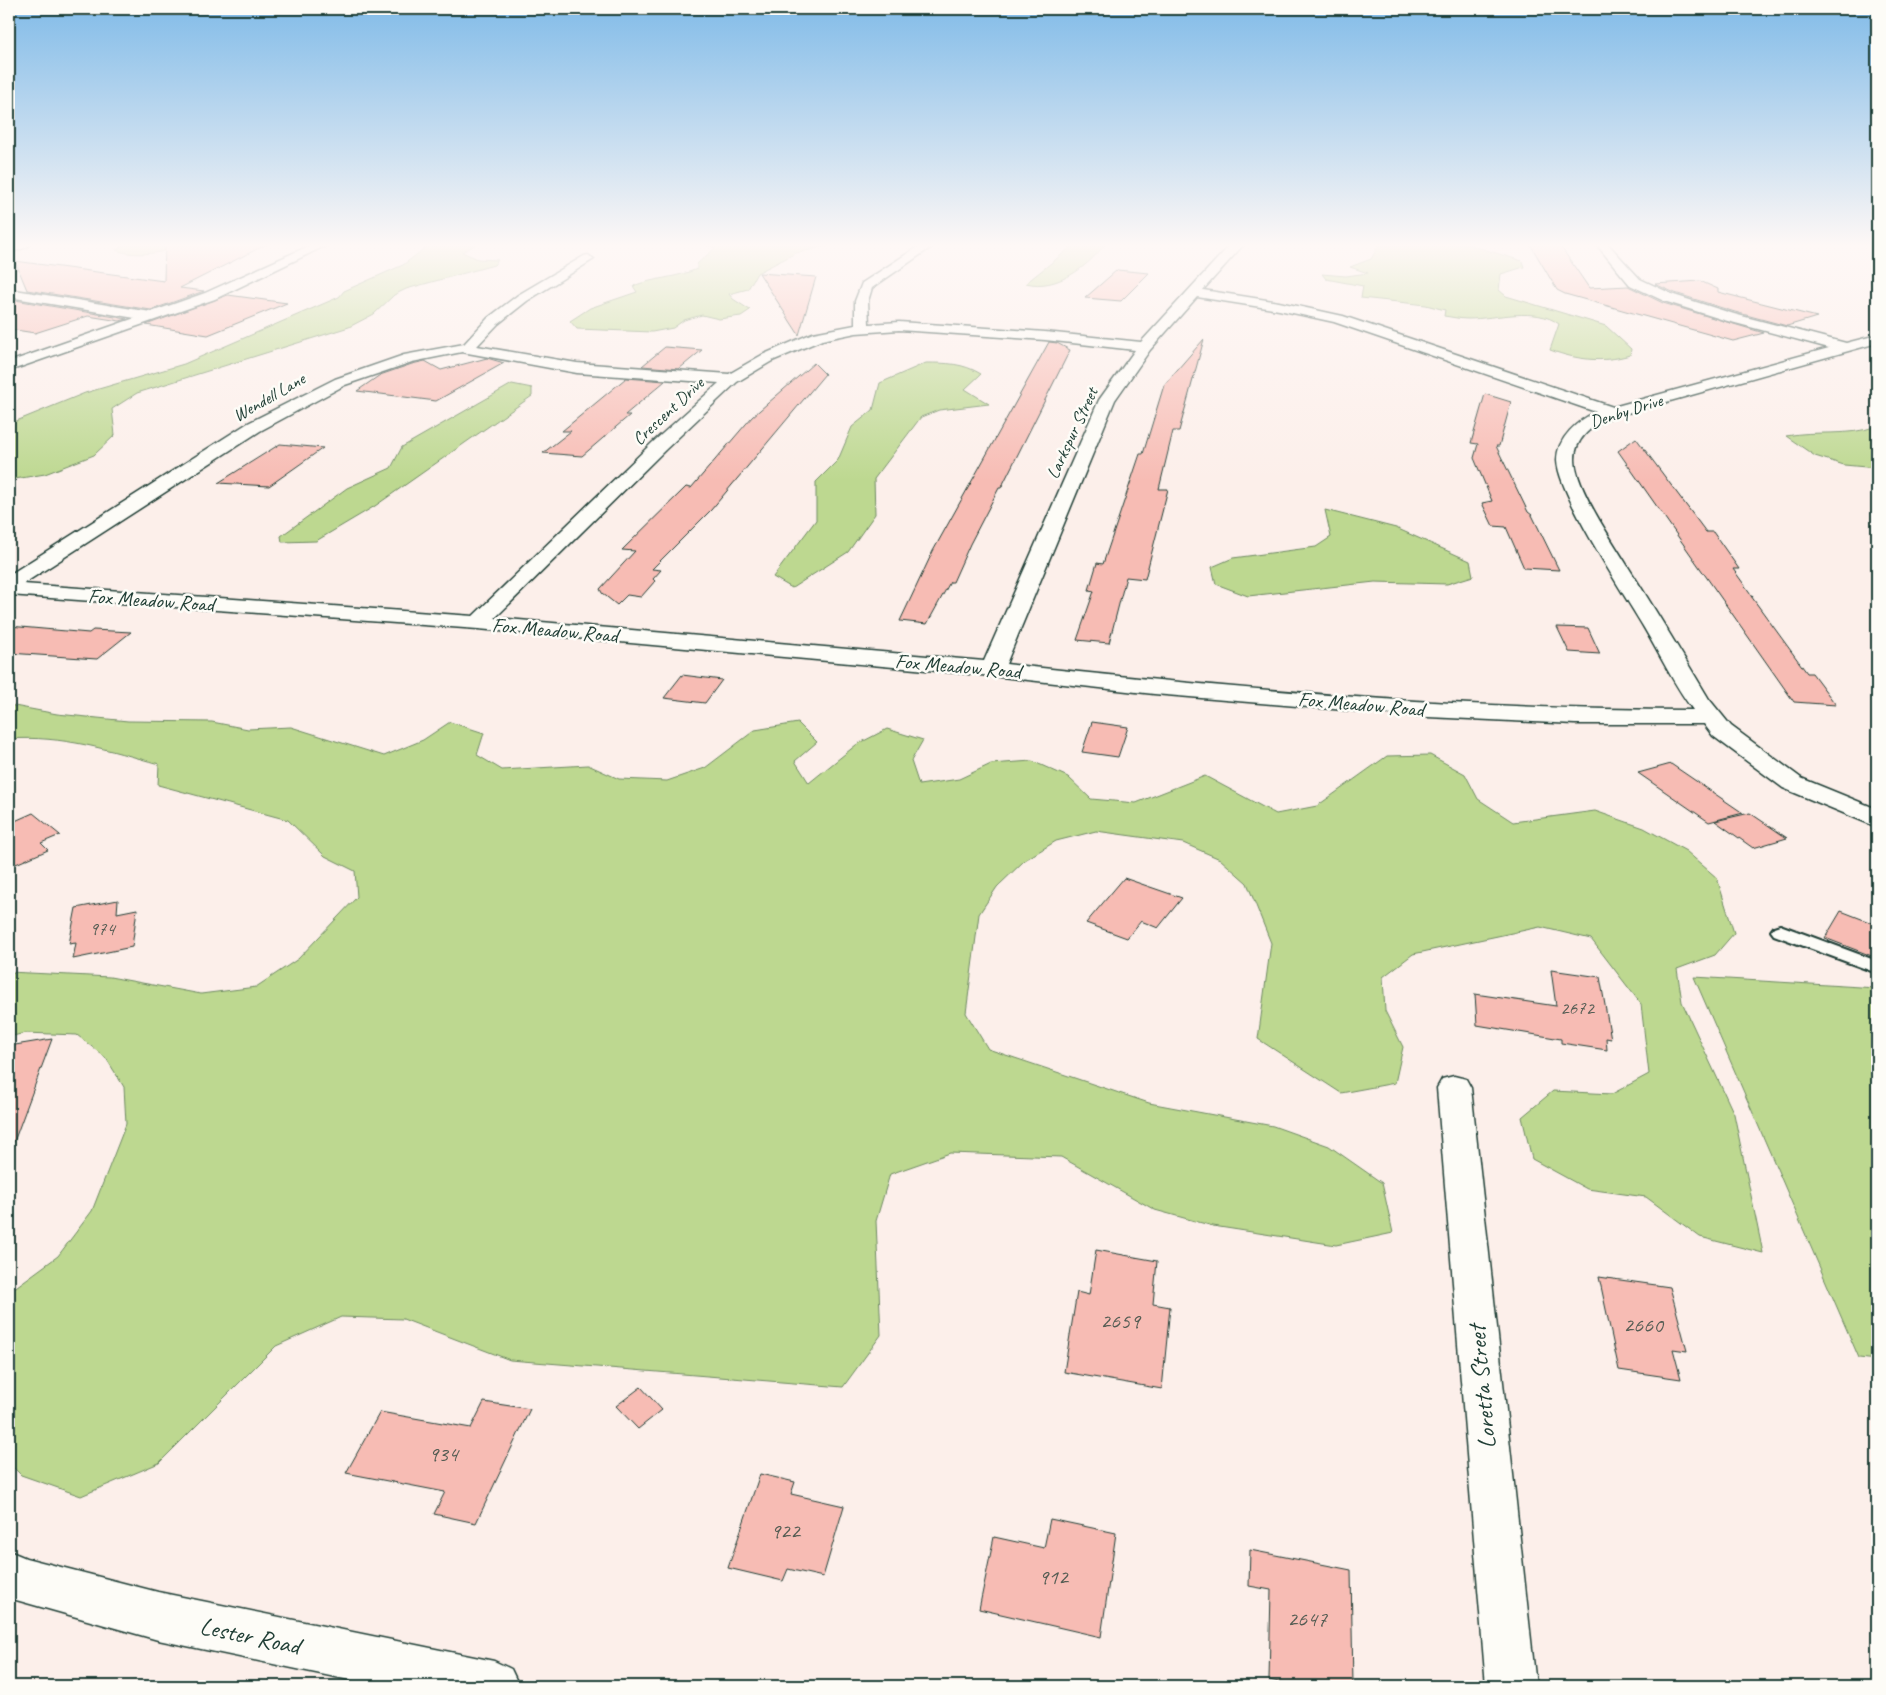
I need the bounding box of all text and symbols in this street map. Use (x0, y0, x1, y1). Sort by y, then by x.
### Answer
street label: Wendell Lane (229, 367, 310, 426)
street label: Crescent Drive (628, 371, 709, 450)
street label: Larkspur Street (1041, 382, 1104, 482)
street label: Denby Drive (1587, 389, 1666, 433)
street label: Fox Meadow Road (87, 583, 219, 618)
street label: Fox Meadow Road (491, 612, 623, 649)
street label: Fox Meadow Road (894, 648, 1026, 685)
street label: Fox Meadow Road (1297, 686, 1429, 723)
house number: 974 (89, 917, 117, 941)
house number: 2672 (1560, 996, 1596, 1020)
house number: 2659 (1100, 1307, 1142, 1335)
house number: 2660 (1623, 1311, 1665, 1339)
street label: Loretta Street (1460, 1320, 1503, 1450)
house number: 934 (428, 1440, 460, 1468)
house number: 922 (770, 1517, 802, 1545)
house number: 912 (1038, 1563, 1070, 1591)
house number: 2647 (1287, 1605, 1328, 1633)
street label: Lester Road (197, 1610, 307, 1663)

